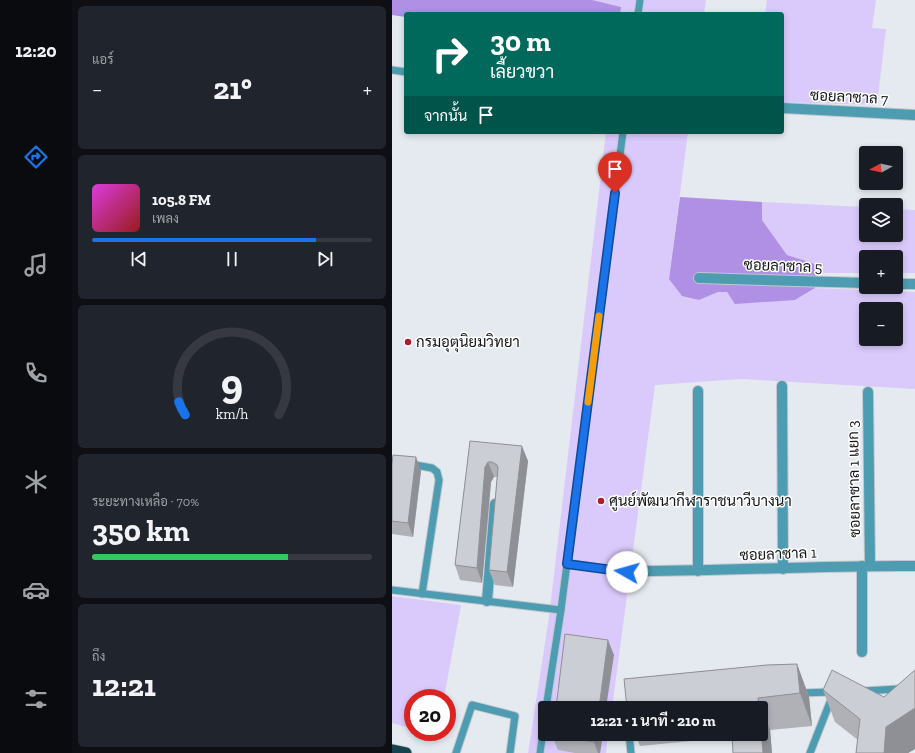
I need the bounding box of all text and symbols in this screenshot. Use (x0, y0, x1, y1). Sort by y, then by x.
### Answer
text: 30 m (490, 25, 551, 58)
icon: right (424, 28, 476, 80)
text: 12:20 (15, 40, 57, 62)
text: แอร์ (92, 52, 113, 67)
text: เลี้ยวขวา (490, 61, 554, 83)
text: 21° (213, 71, 252, 107)
text: − (92, 76, 102, 103)
text: + (363, 76, 372, 103)
street label: ซอยลาซาล 7 (809, 86, 889, 108)
icon: arrive (475, 104, 497, 126)
text: จากนั้น (424, 107, 467, 125)
icon: directions (22, 143, 50, 171)
north arrow (859, 146, 903, 190)
map controls (859, 146, 903, 346)
pin (598, 152, 632, 193)
icon: arrive (604, 158, 626, 180)
text: 105.8 FM (152, 191, 211, 209)
button: layers (859, 198, 903, 242)
text: เพลง (152, 211, 179, 226)
icon: previous (128, 248, 150, 270)
icon: pause (221, 248, 243, 270)
icon: next (314, 248, 336, 270)
button: + (859, 250, 903, 294)
icon: music (22, 251, 50, 279)
street label: ซอยลาซาล 5 (743, 256, 823, 276)
button: − (859, 302, 903, 346)
place label: กรมอุตุนิยมวิทยา (416, 333, 520, 353)
marker: กรมอุตุนิยมวิทยา (403, 337, 413, 347)
text: 9 (221, 358, 243, 408)
icon: phone (22, 359, 50, 387)
text: km/h (216, 405, 248, 422)
street label: ซอยลาซาล 1 แยก 3 (844, 420, 864, 538)
icon: climate (22, 468, 50, 496)
place label: ศูนย์พัฒนากีฬาราชนาวีบางนา (609, 491, 792, 511)
text: ระยะทางเหลือ · 70% (92, 494, 199, 509)
marker: ศูนย์พัฒนากีฬาราชนาวีบางนา (596, 496, 606, 506)
text: 350 km (92, 513, 189, 549)
street label: ซอยลาซาล 1 (739, 544, 817, 564)
position arrow (606, 551, 648, 593)
icon: car (22, 576, 50, 604)
text: ถึง (92, 649, 105, 664)
text: 12:21 (92, 668, 156, 704)
icon: filters (22, 685, 50, 713)
speed limit sign: 20 (404, 689, 456, 741)
text: 12:21 · 1 นาที · 210 m (590, 712, 716, 730)

